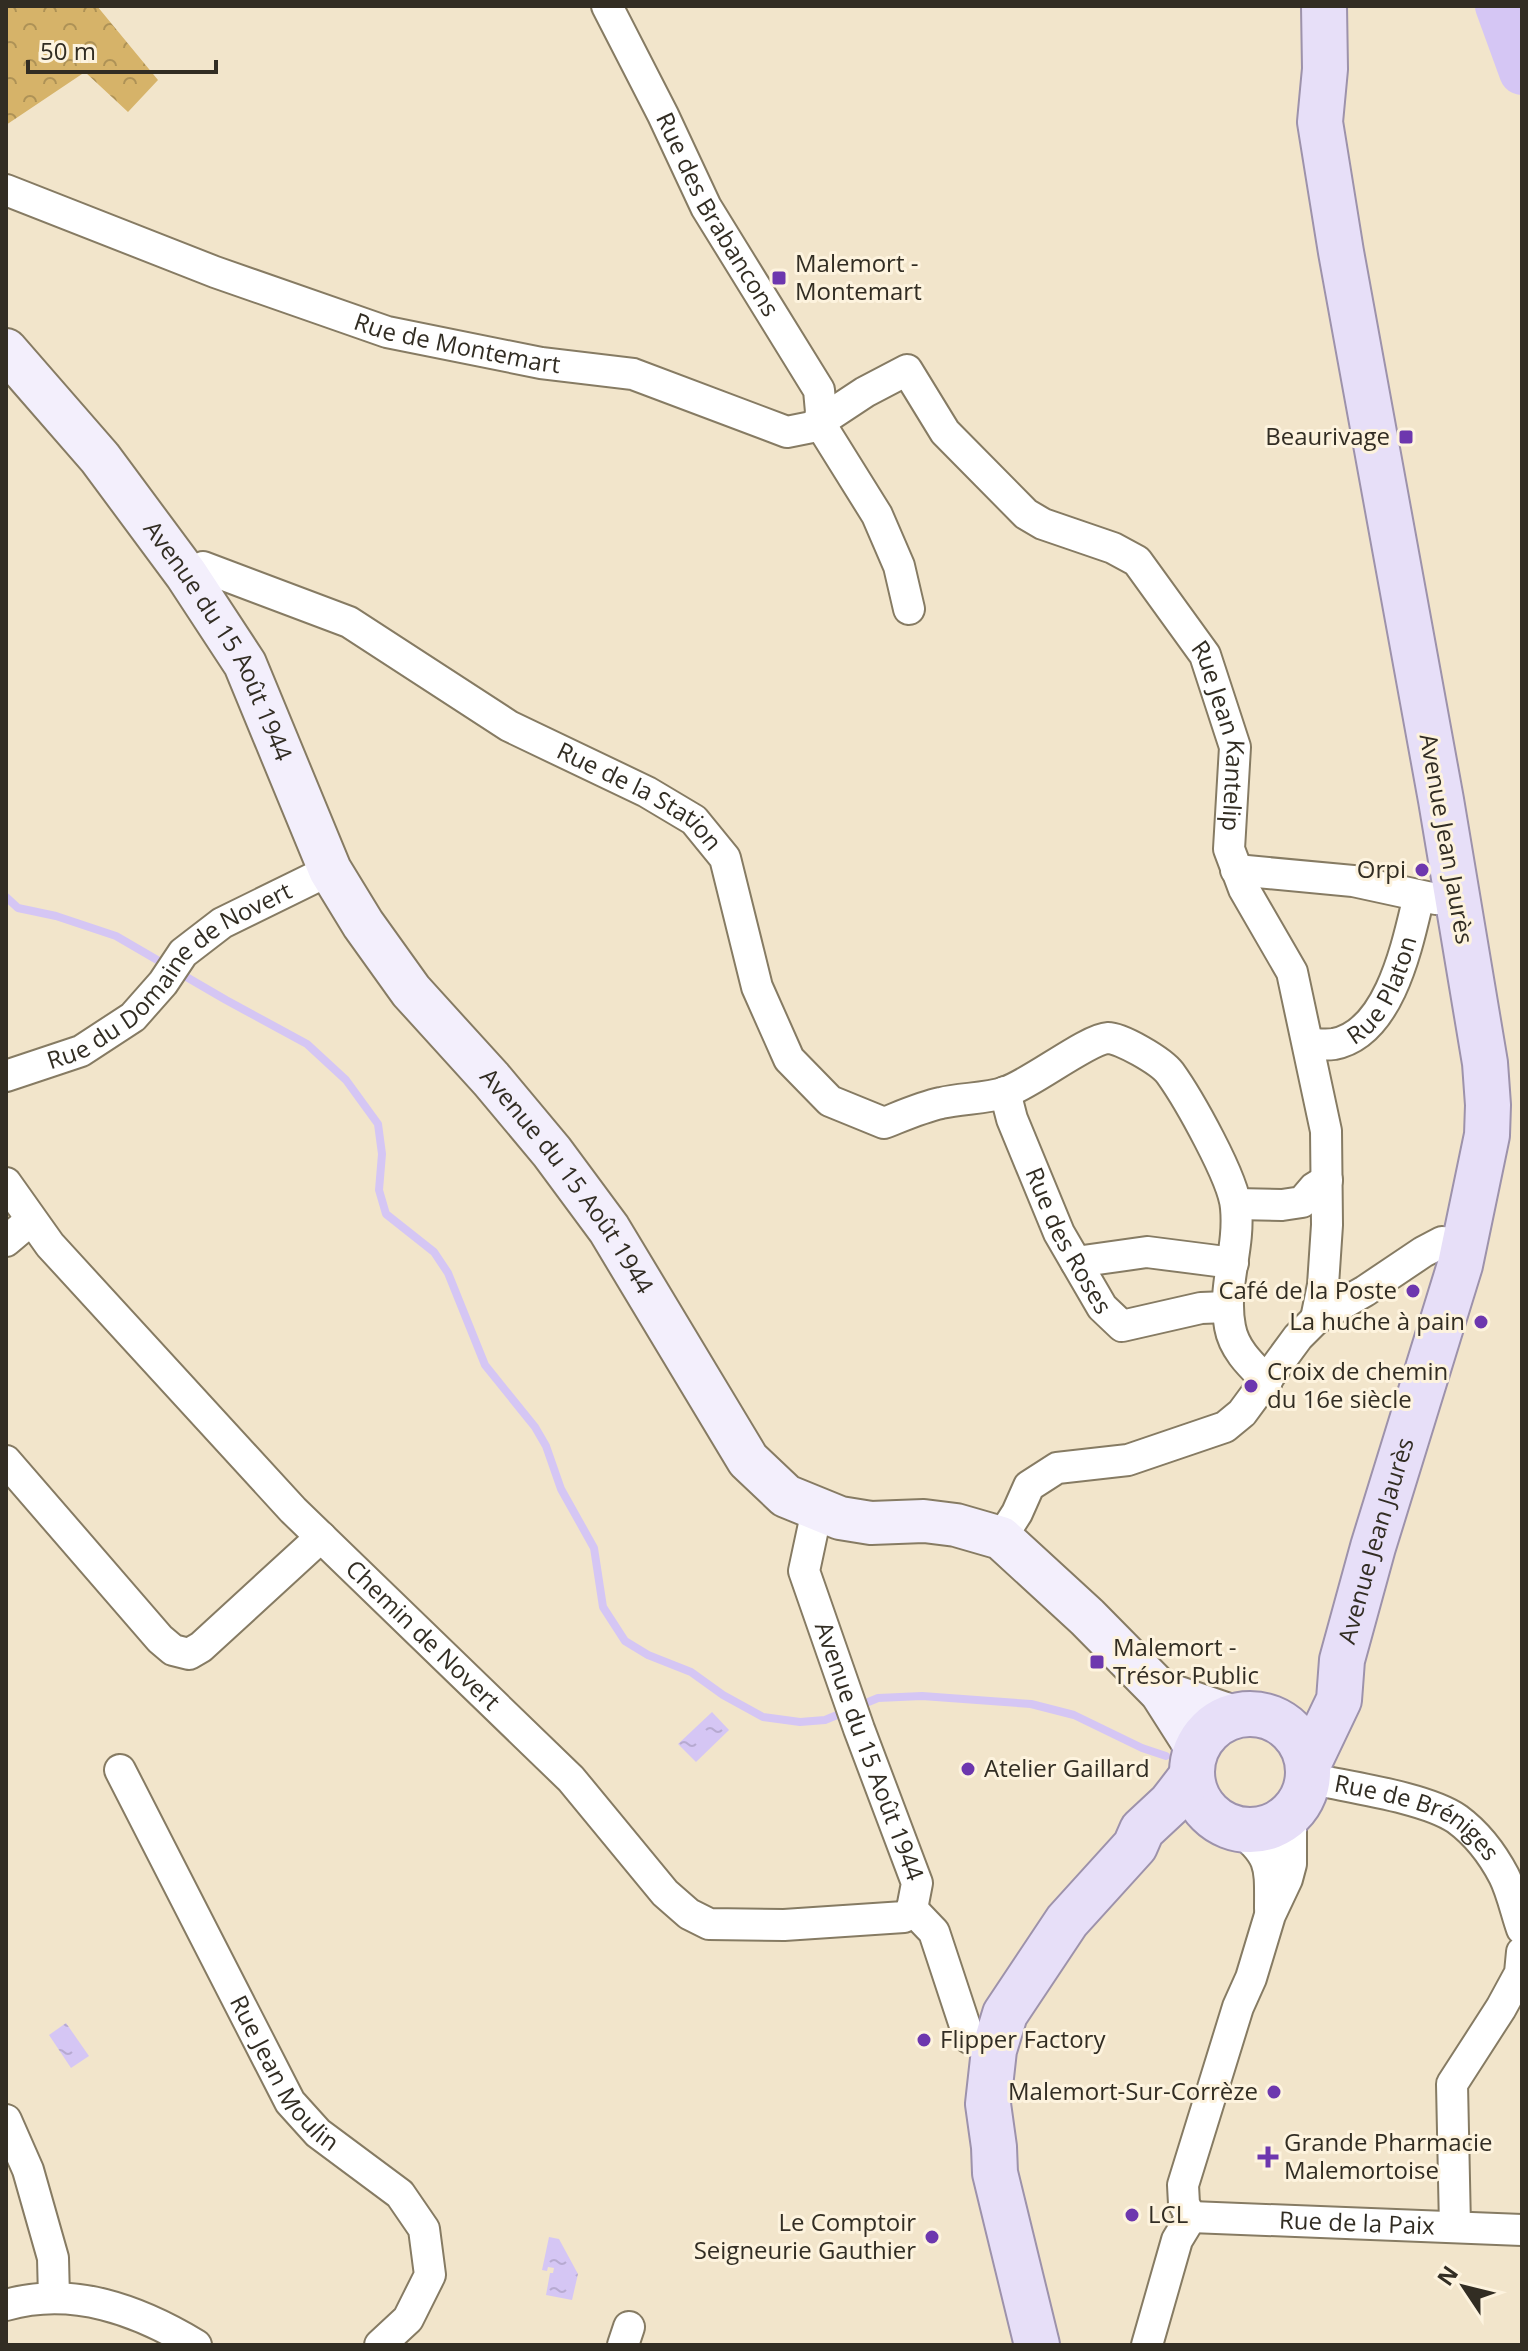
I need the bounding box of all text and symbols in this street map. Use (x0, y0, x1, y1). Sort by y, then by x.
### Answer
scale bar (28, 24, 216, 74)
text: 50 m (40, 34, 96, 67)
street label: Rue des Brabancons (649, 107, 788, 322)
place label: Malemort - Montemart (795, 246, 922, 307)
marker: Malemort - Montemart (770, 269, 788, 287)
street label: Rue de Montemart (350, 304, 562, 380)
place label: Beaurivage (1265, 419, 1390, 452)
marker: Beaurivage (1397, 428, 1415, 446)
street label: Avenue du 15 Août 1944 (137, 513, 301, 766)
street label: Rue Jean Kantelip (1185, 633, 1253, 832)
street label: Avenue Jean Jaurès (1413, 731, 1482, 947)
street label: Rue de la Station (552, 733, 730, 857)
place label: Orpi (1357, 852, 1406, 885)
marker: Orpi (1413, 861, 1431, 879)
street label: Rue du Domaine de Novert (42, 873, 297, 1076)
street label: Rue Platon (1340, 932, 1424, 1051)
street label: Avenue du 15 Août 1944 (474, 1060, 662, 1300)
street label: Rue des Roses (1019, 1162, 1120, 1319)
place label: Café de la Poste (1218, 1273, 1397, 1306)
marker: Café de la Poste (1404, 1282, 1422, 1300)
place label: La huche à pain (1289, 1304, 1465, 1337)
marker: La huche à pain (1472, 1313, 1490, 1331)
place label: Croix de chemin du 16e siècle (1267, 1354, 1448, 1415)
marker: Croix de chemin du 16e siècle (1242, 1377, 1260, 1395)
street label: Avenue Jean Jaurès (1329, 1433, 1421, 1647)
street label: Chemin de Novert (339, 1552, 508, 1717)
street label: Avenue du 15 Août 1944 (808, 1617, 933, 1885)
place label: Malemort - Trésor Public (1113, 1630, 1259, 1691)
marker: Malemort - Trésor Public (1088, 1653, 1106, 1671)
place label: Atelier Gaillard (984, 1751, 1150, 1784)
marker: Atelier Gaillard (959, 1760, 977, 1778)
street label: Rue de Bréniges (1332, 1766, 1508, 1867)
street label: Rue Jean Moulin (223, 1989, 346, 2158)
place label: Flipper Factory (940, 2022, 1106, 2055)
marker: Flipper Factory (915, 2031, 933, 2049)
place label: Malemort-Sur-Corrèze (1008, 2074, 1258, 2107)
marker: Malemort-Sur-Corrèze (1265, 2083, 1283, 2101)
place label: Grande Pharmacie Malemortoise (1284, 2125, 1493, 2186)
marker: Grande Pharmacie Malemortoise (1259, 2148, 1277, 2166)
place label: LCL (1148, 2197, 1188, 2230)
street label: Rue de la Paix (1278, 2202, 1436, 2242)
place label: Le Comptoir Seigneurie Gauthier (694, 2205, 916, 2266)
marker: LCL (1123, 2206, 1141, 2224)
marker: Le Comptoir Seigneurie Gauthier (923, 2228, 941, 2246)
north arrow (1424, 2247, 1504, 2327)
text: N (1429, 2259, 1464, 2291)

